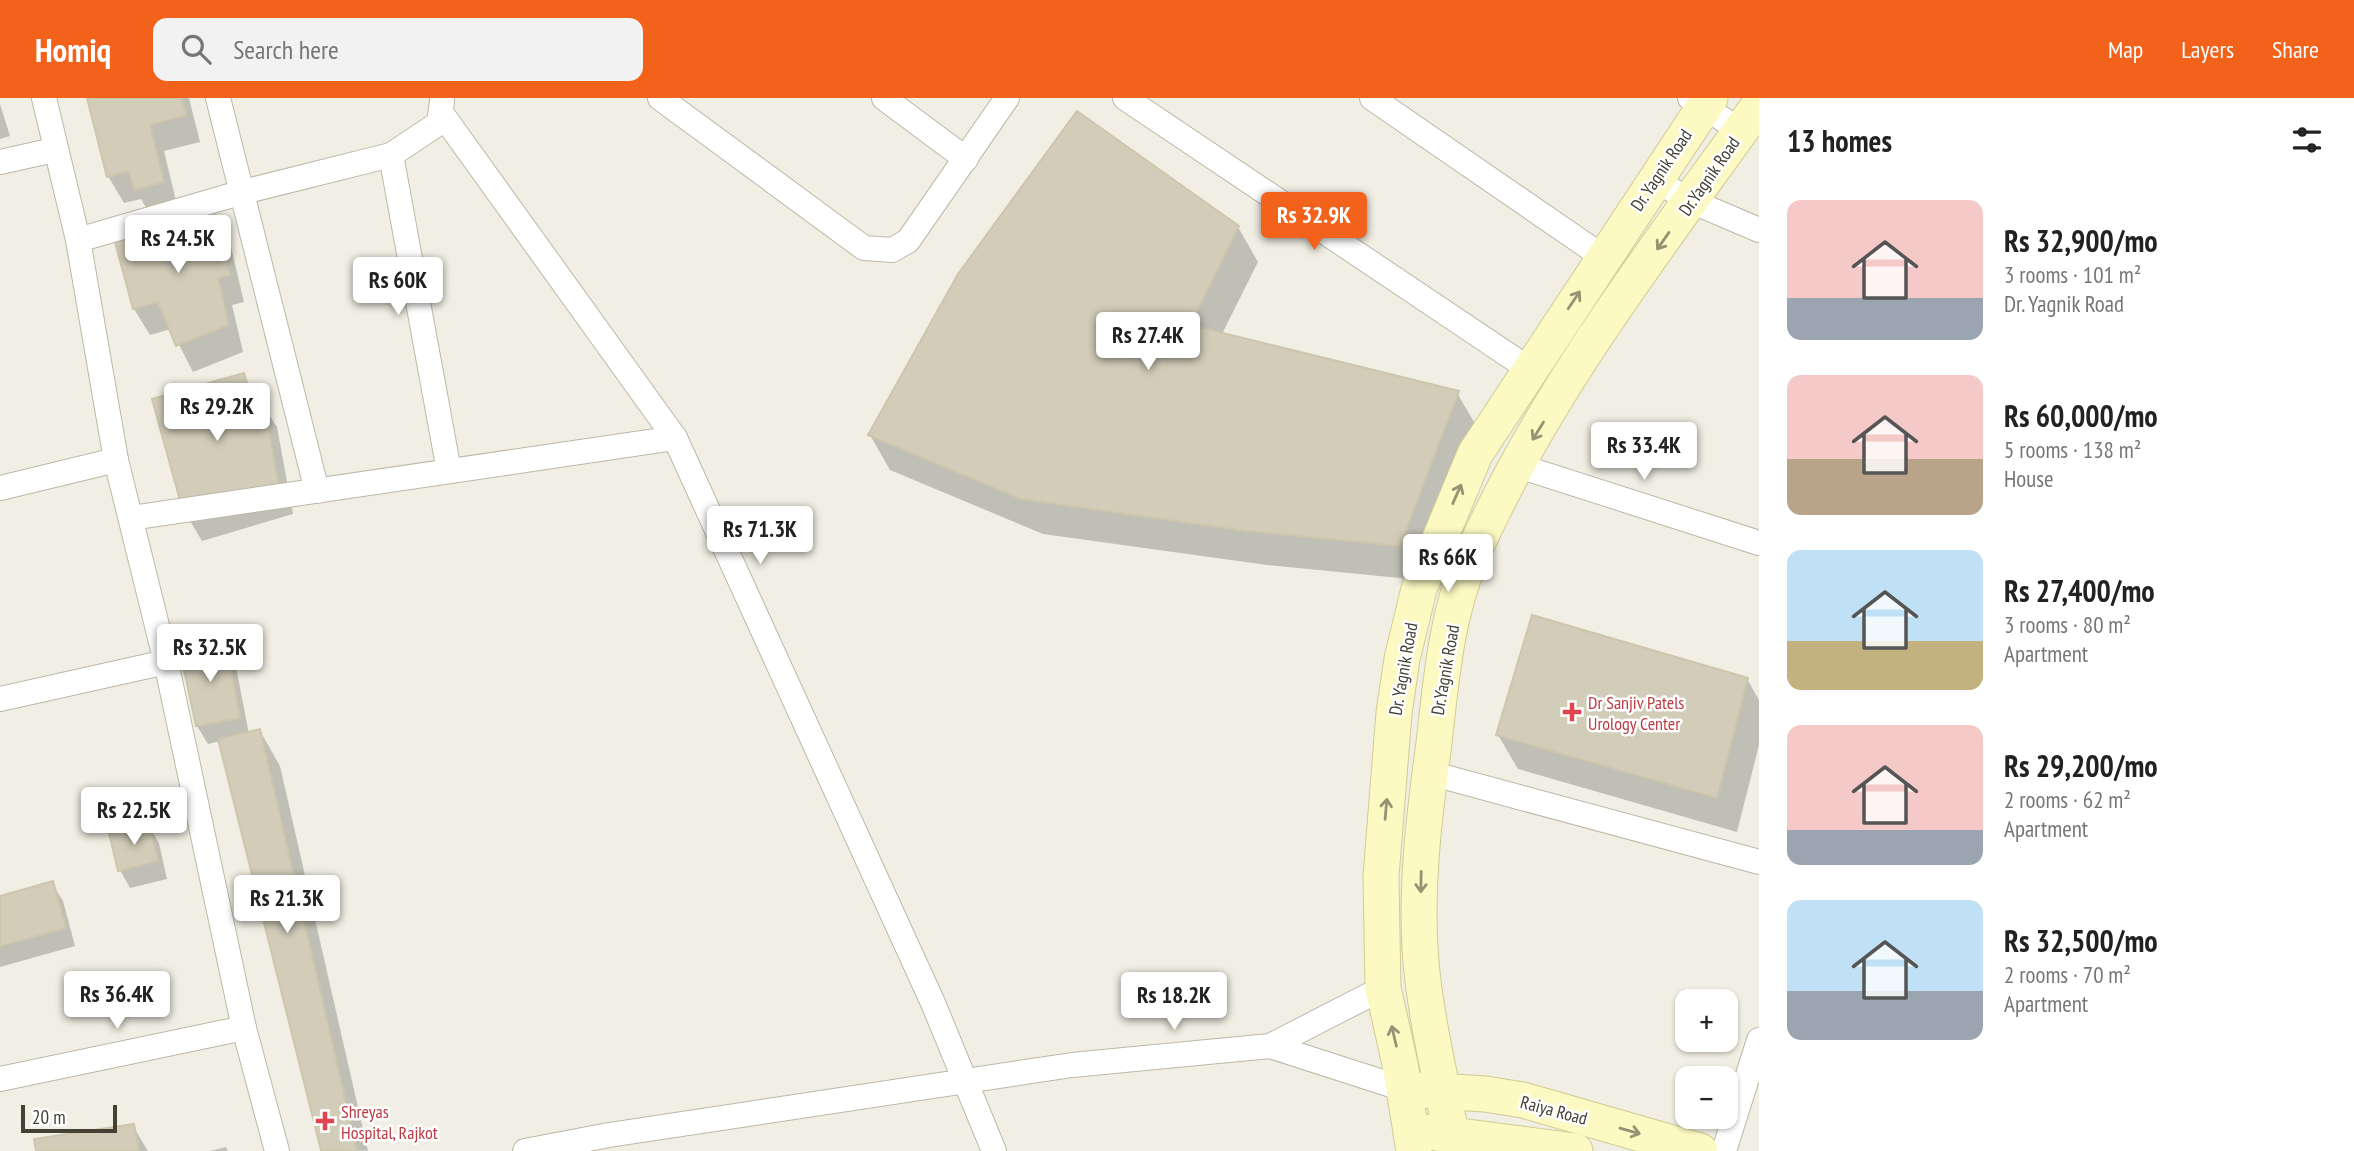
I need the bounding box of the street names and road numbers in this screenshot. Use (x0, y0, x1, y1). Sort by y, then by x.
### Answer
street label: Dr. Yagnik Road (1625, 125, 1697, 215)
street label: Dr.Yagnik Road (1673, 132, 1745, 220)
street label: Dr. Yagnik Road (1384, 621, 1422, 717)
street label: Dr.Yagnik Road (1426, 623, 1464, 717)
street label: Raiya Road (1518, 1090, 1590, 1130)

